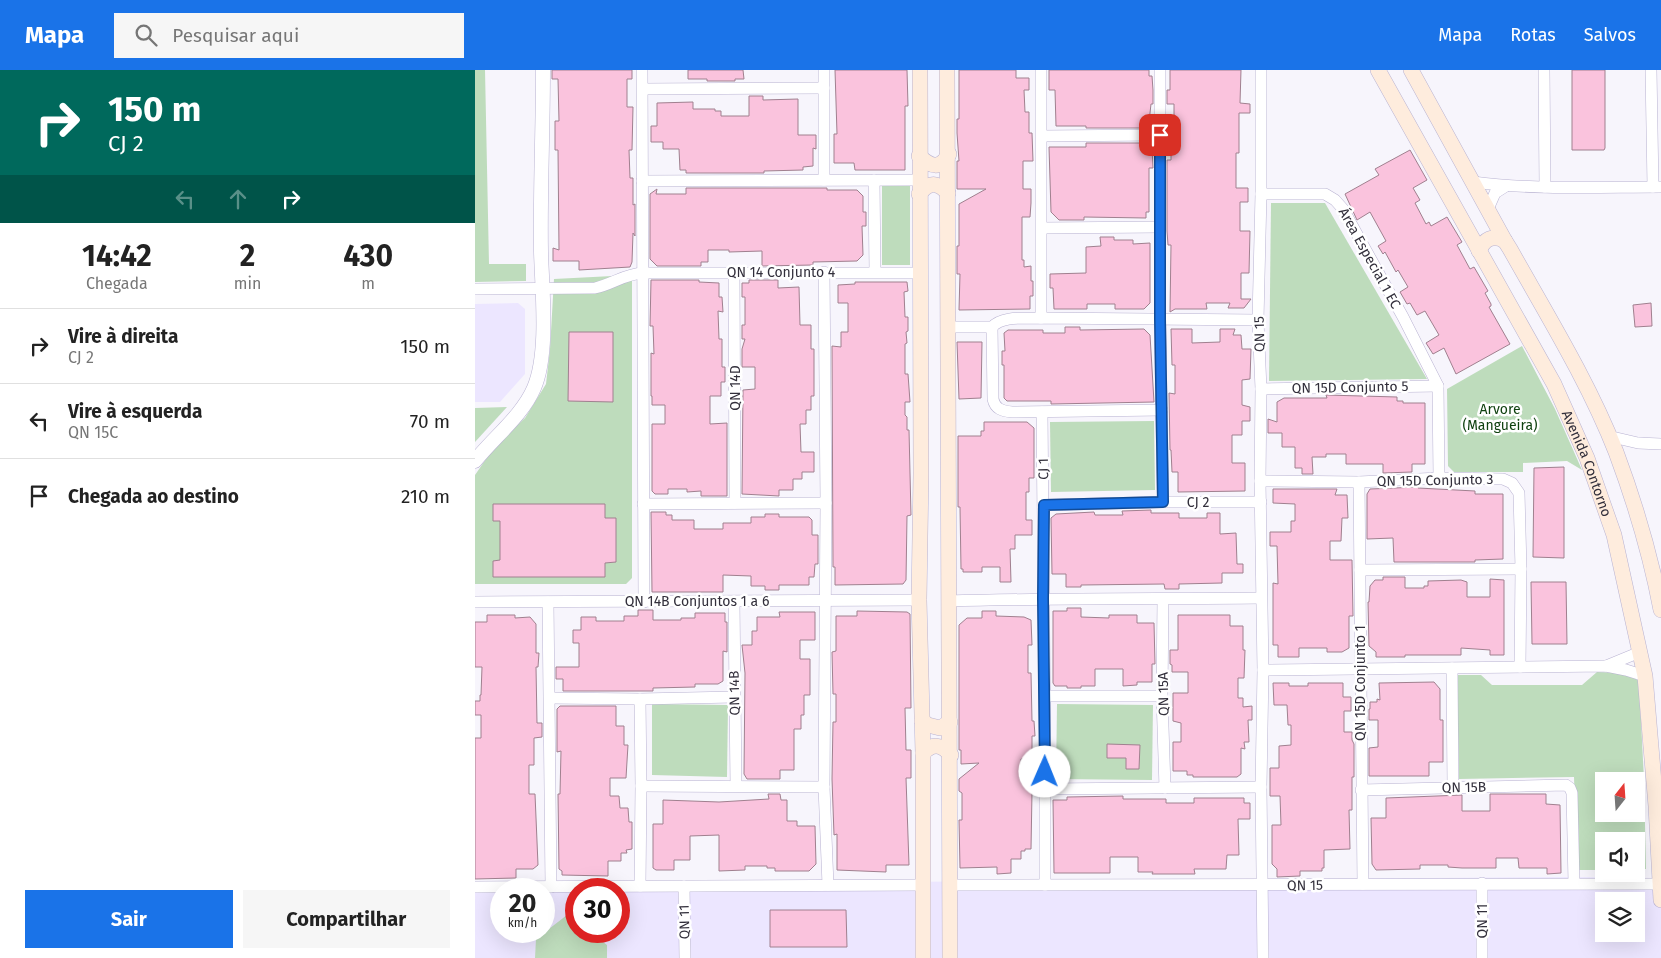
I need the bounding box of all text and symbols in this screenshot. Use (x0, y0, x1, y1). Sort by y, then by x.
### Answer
search box (114, 13, 464, 58)
text: Mapa (25, 21, 84, 49)
icon: search (132, 21, 160, 49)
text: Pesquisar aqui (172, 24, 299, 47)
text: Mapa (1438, 24, 1482, 46)
text: Rotas (1510, 24, 1556, 46)
text: Salvos (1584, 24, 1636, 46)
text: 150 m (108, 88, 201, 130)
icon: right (25, 90, 90, 155)
pin (1139, 114, 1181, 156)
icon: arrive (1146, 121, 1174, 149)
text: CJ 2 (108, 130, 144, 157)
icon: left (171, 185, 199, 213)
icon: ahead (224, 185, 252, 213)
icon: right (277, 185, 305, 213)
street label: Área Especial 1 EC (1335, 204, 1405, 312)
text: 14:42 (82, 238, 152, 274)
text: 2 (240, 238, 255, 274)
text: 430 (343, 238, 393, 274)
street label: QN 14 Conjunto 4 (727, 264, 836, 281)
text: Chegada (86, 274, 148, 293)
text: min (234, 274, 261, 293)
text: m (361, 274, 375, 293)
street label: QN 15 (1251, 316, 1268, 352)
text: Vire à direita (68, 325, 178, 348)
icon: right (25, 332, 53, 360)
text: 150 m (400, 335, 450, 358)
text: CJ 2 (68, 348, 94, 367)
street label: QN 14D (727, 365, 744, 411)
street label: QN 15D Conjunto 5 (1292, 378, 1409, 397)
text: Vire à esquerda (68, 400, 202, 423)
park label: Arvore (Mangueira) (1462, 401, 1538, 434)
icon: left (25, 407, 53, 435)
street label: Avenida Contorno (1558, 408, 1615, 519)
text: 70 m (410, 410, 450, 433)
text: QN 15C (68, 423, 118, 442)
street label: CJ 1 (1035, 458, 1052, 480)
street label: QN 15D Conjunto 3 (1377, 471, 1493, 490)
icon: arrive (25, 482, 53, 510)
text: Chegada ao destino (68, 485, 239, 508)
text: 210 m (401, 485, 450, 508)
street label: CJ 2 (1187, 494, 1209, 511)
street label: QN 14B Conjuntos 1 a 6 (625, 593, 769, 610)
street label: QN 15D Conjunto 1 (1352, 625, 1369, 741)
street label: QN 14B (726, 670, 743, 716)
street label: QN 15A (1155, 672, 1172, 716)
position arrow (1018, 745, 1070, 797)
north arrow (1595, 772, 1645, 822)
map controls (1595, 772, 1645, 942)
street label: QN 15B (1442, 779, 1486, 796)
button: sound (1595, 832, 1645, 882)
street label: QN 15 (1287, 877, 1323, 894)
speed limit sign: 30 (565, 878, 630, 943)
text: 20 (509, 889, 536, 919)
button: Sair (25, 890, 233, 948)
button: Compartilhar (243, 890, 450, 948)
button: layers (1595, 892, 1645, 942)
street label: QN 11 (676, 904, 693, 940)
street label: QN 11 (1474, 904, 1491, 938)
text: km/h (508, 916, 537, 930)

